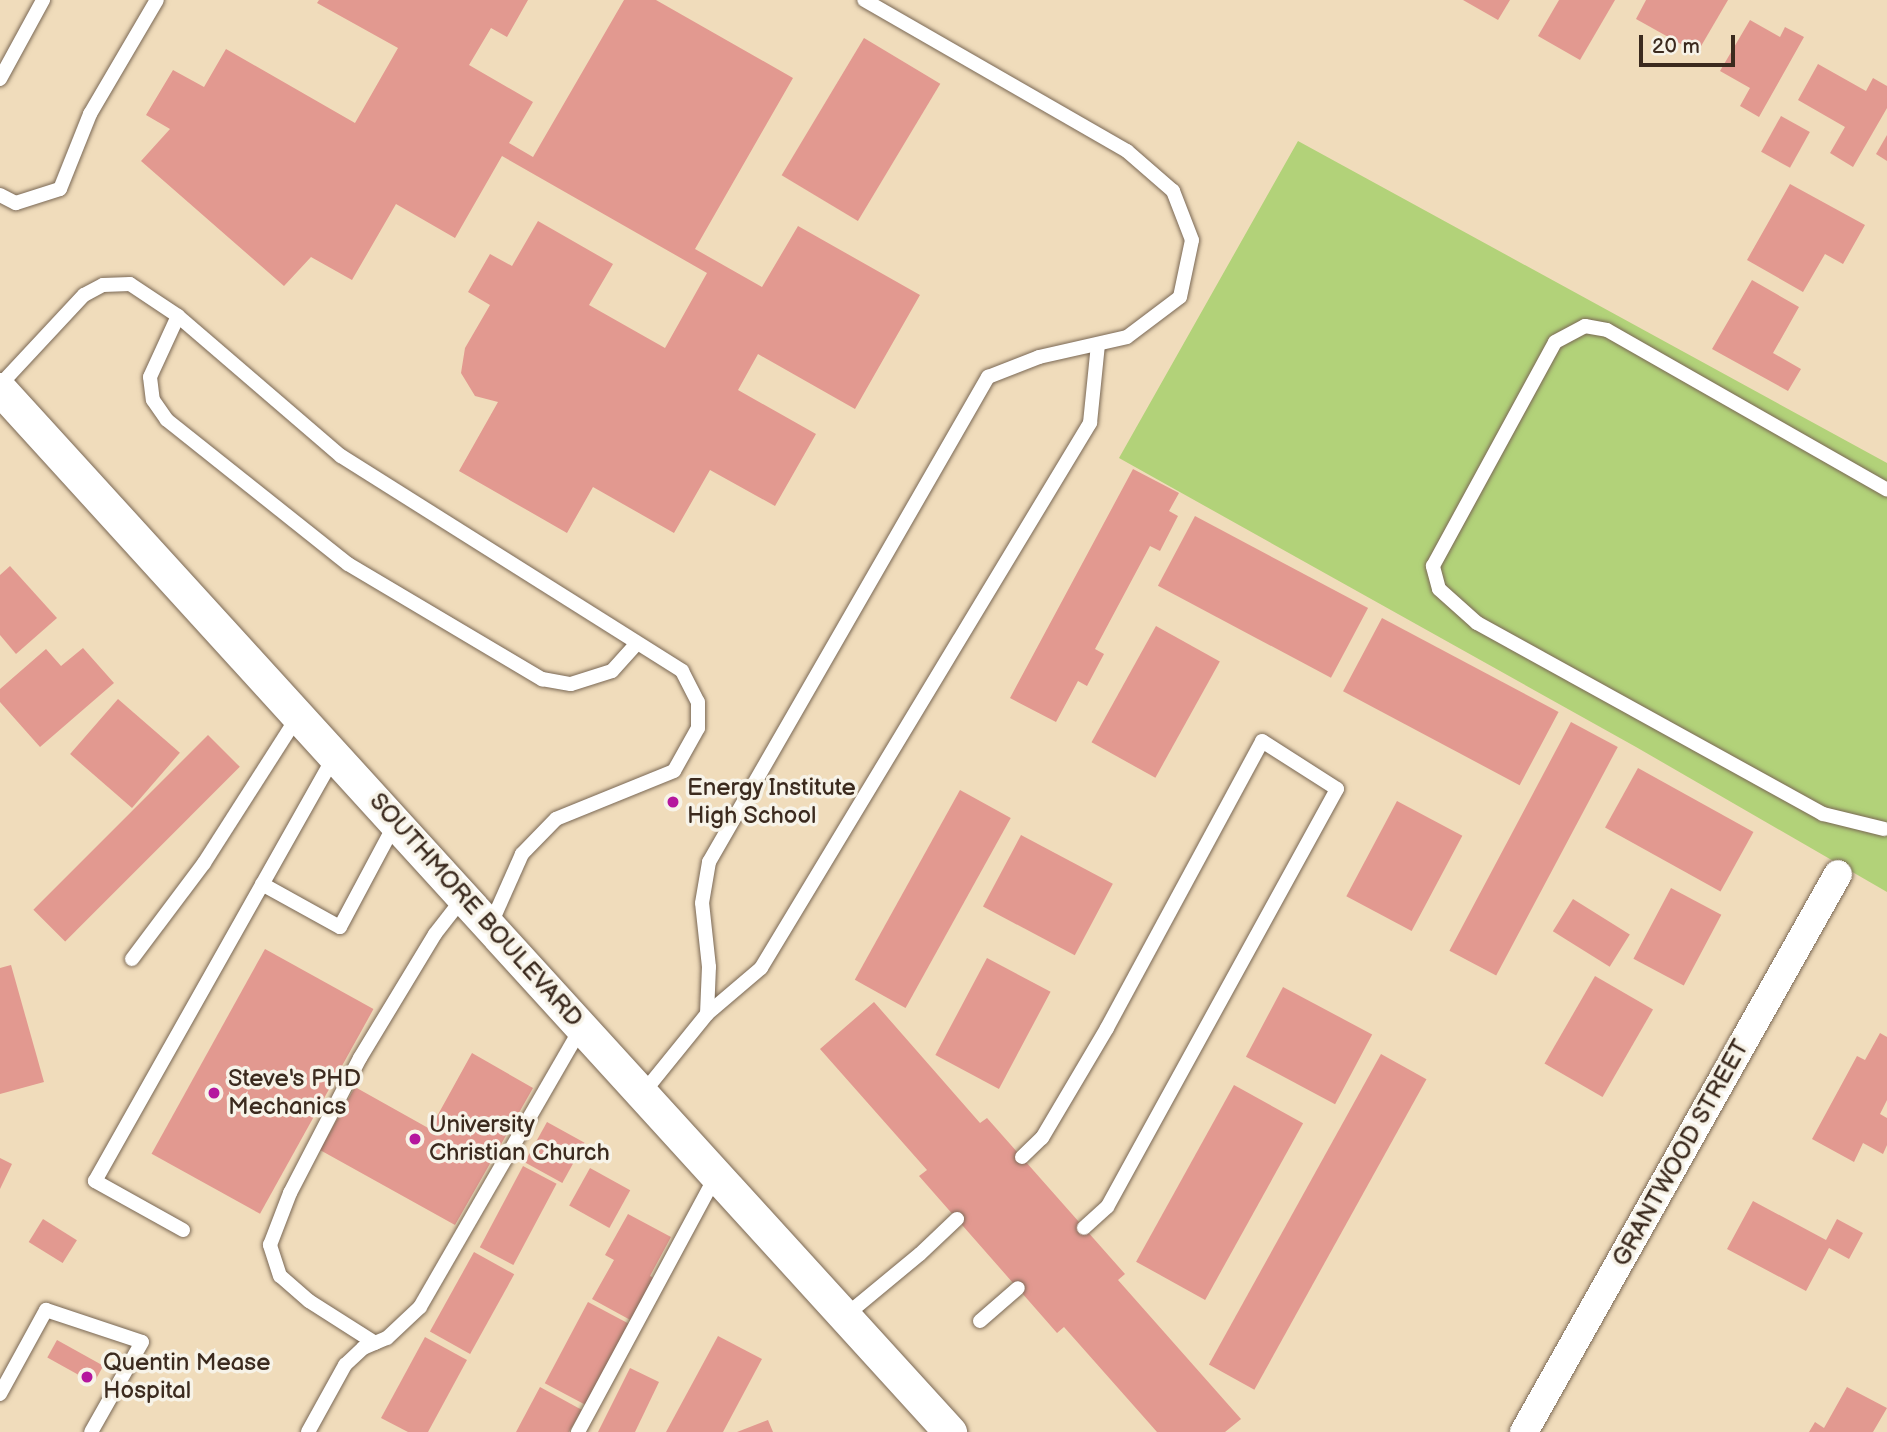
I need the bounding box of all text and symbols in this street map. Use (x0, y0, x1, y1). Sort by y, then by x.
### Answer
scale bar (1642, 21, 1738, 65)
text: 20 m (1652, 34, 1700, 59)
place label: Energy Institute High School (687, 774, 857, 830)
street label: SOUTHMORE BOULEVARD (363, 787, 589, 1033)
marker: Energy Institute High School (665, 794, 681, 810)
street label: GRANTWOOD STREET (1607, 1034, 1755, 1272)
place label: Steve's PHD Mechanics (228, 1065, 361, 1121)
marker: Steve's PHD Mechanics (206, 1085, 222, 1101)
place label: University Christian Church (429, 1111, 610, 1167)
marker: University Christian Church (407, 1131, 423, 1147)
place label: Quentin Mease Hospital (103, 1349, 270, 1405)
marker: Quentin Mease Hospital (77, 1367, 97, 1387)

